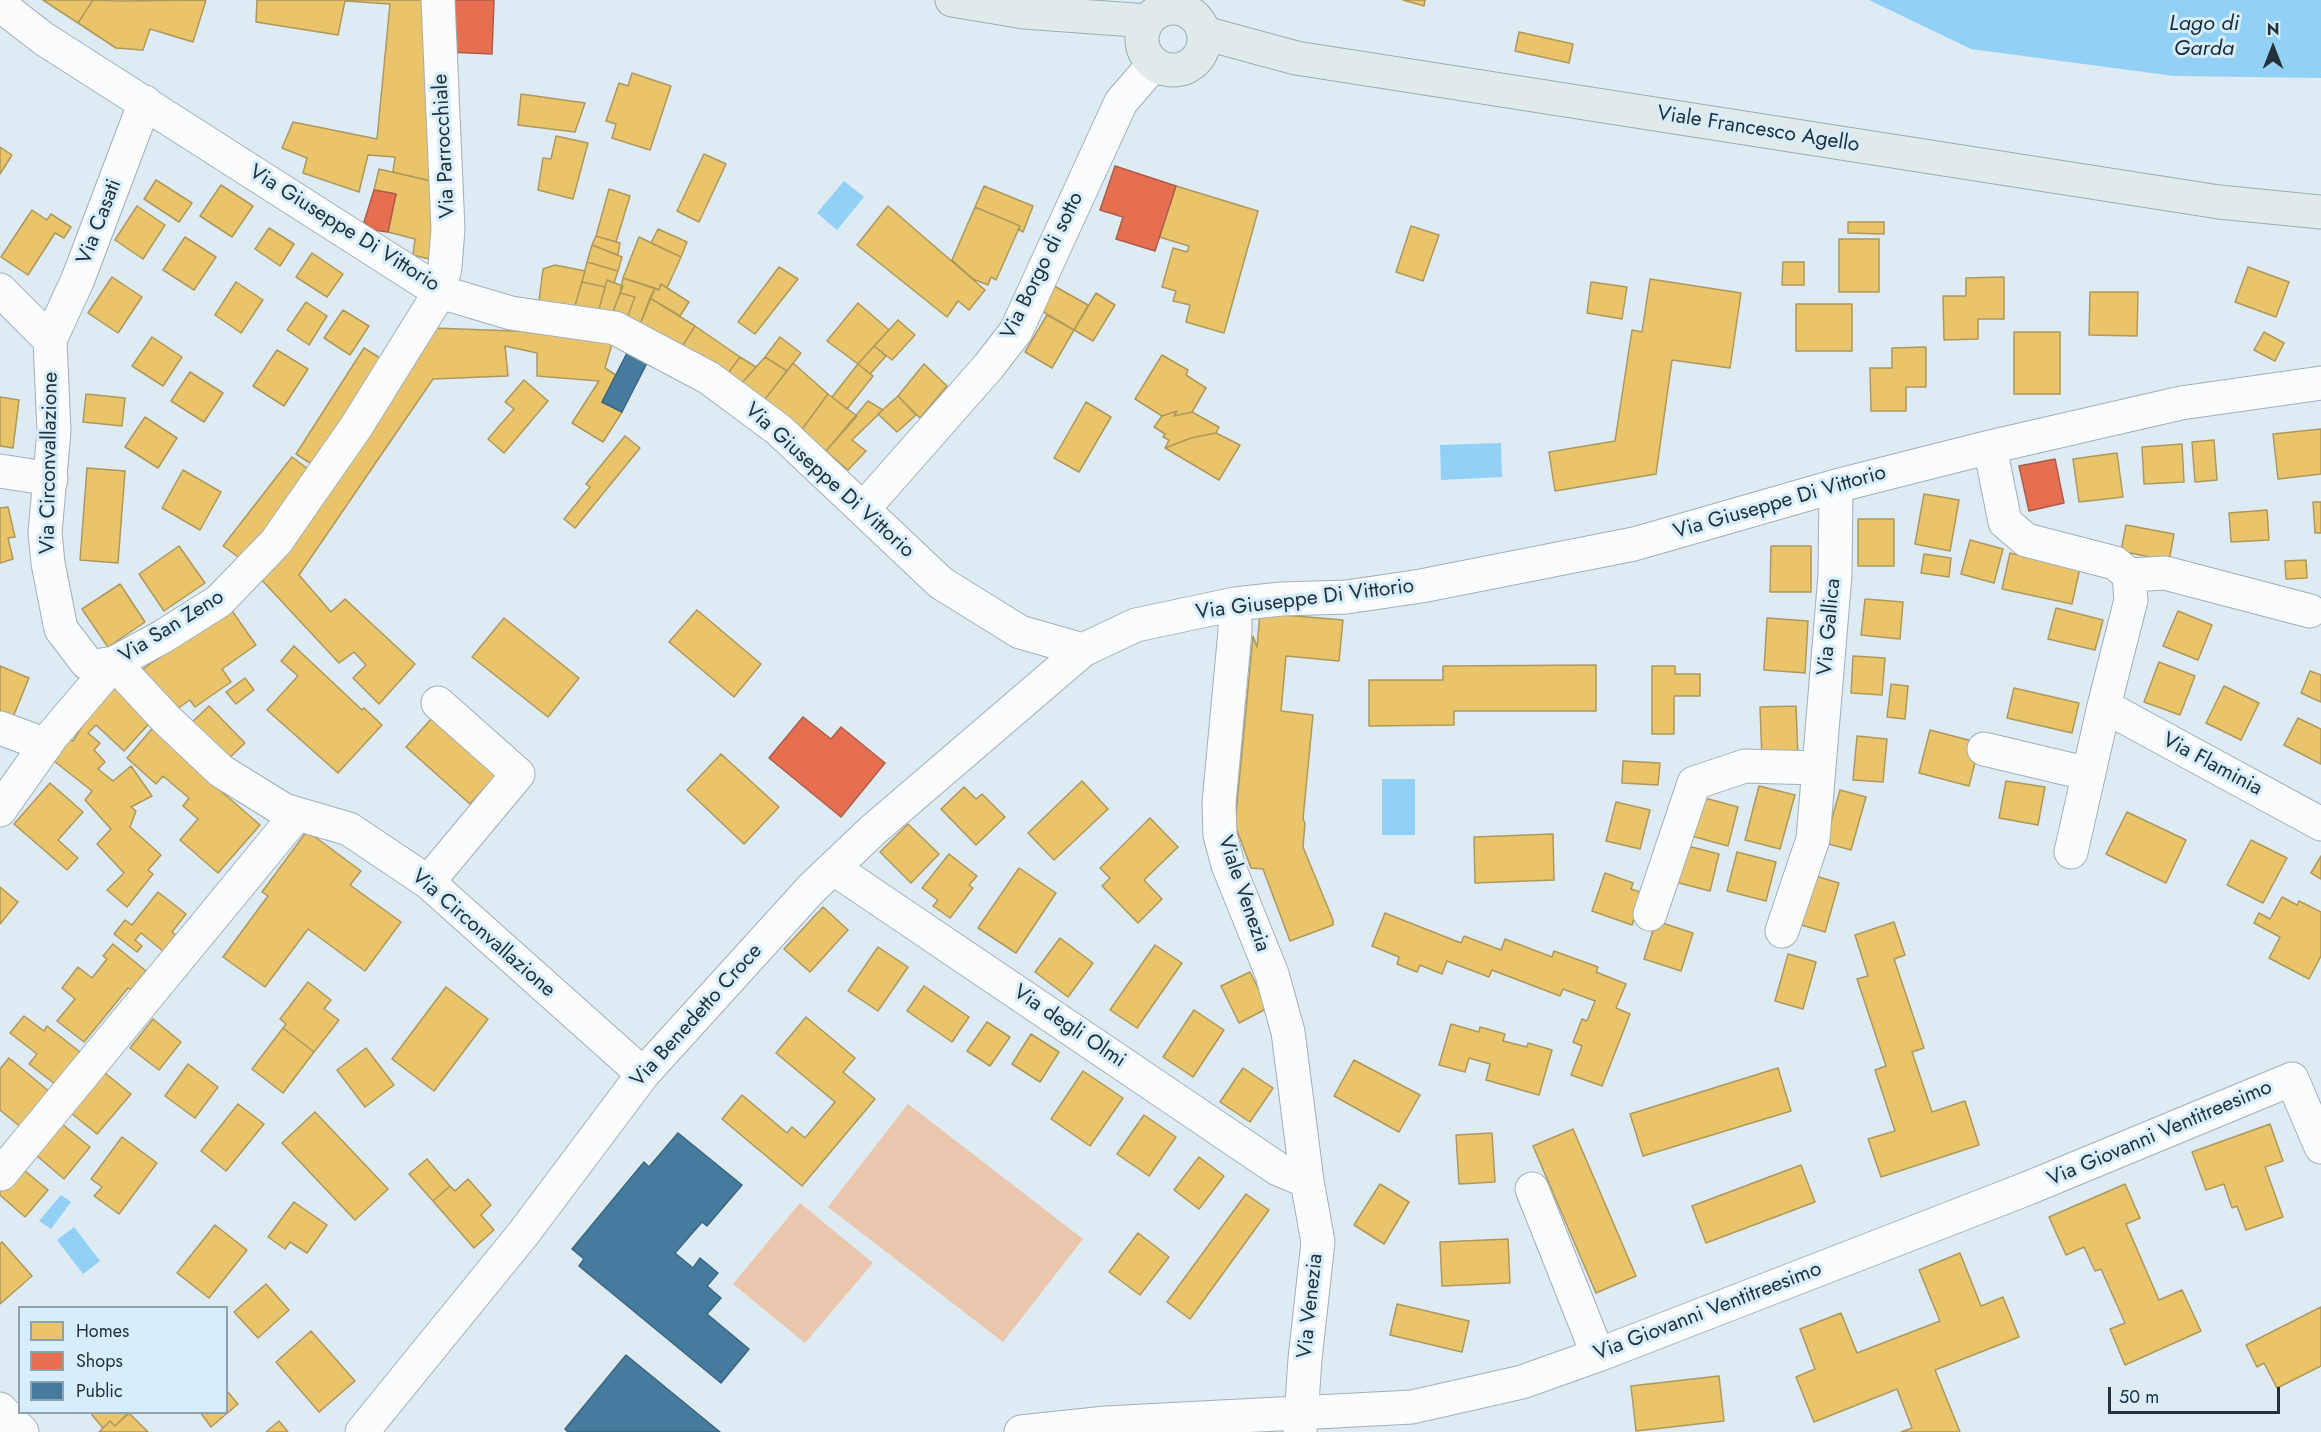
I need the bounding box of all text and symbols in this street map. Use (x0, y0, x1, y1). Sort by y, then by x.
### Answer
water label: Lago di Garda (2169, 12, 2239, 63)
north arrow (2243, 18, 2303, 78)
text: N (2267, 18, 2279, 41)
street label: Via Parrocchiale (429, 73, 461, 219)
street label: Viale Francesco Agello (1655, 102, 1861, 158)
street label: Via Giuseppe Di Vittorio (244, 160, 444, 298)
street label: Via Casati (72, 176, 128, 268)
street label: Via Borgo di sotto (996, 188, 1090, 344)
street label: Via Circonvallazione (36, 372, 64, 554)
street label: Via Giuseppe Di Vittorio (739, 398, 919, 564)
street label: Via Giuseppe Di Vittorio (1671, 461, 1889, 545)
street label: Via Giuseppe Di Vittorio (1194, 574, 1416, 626)
street label: Via Gallica (1813, 577, 1847, 677)
street label: Via San Zeno (115, 585, 229, 669)
street label: Via Flaminia (2158, 728, 2266, 802)
street label: Viale Venezia (1211, 833, 1275, 955)
street label: Via Circonvallazione (406, 865, 560, 1003)
street label: Via Benedetto Croce (626, 939, 768, 1093)
street label: Via degli Olmi (1008, 980, 1130, 1074)
street label: Via Giovanni Ventitreesimo (2044, 1075, 2276, 1193)
street label: Via Venezia (1293, 1252, 1329, 1360)
street label: Via Giovanni Ventitreesimo (1591, 1257, 1825, 1367)
legend (18, 1306, 228, 1414)
text: Homes (76, 1318, 129, 1344)
text: Shops (76, 1348, 123, 1374)
scale bar (2111, 1375, 2284, 1413)
text: Public (76, 1378, 123, 1404)
text: 50 m (2119, 1384, 2159, 1410)

